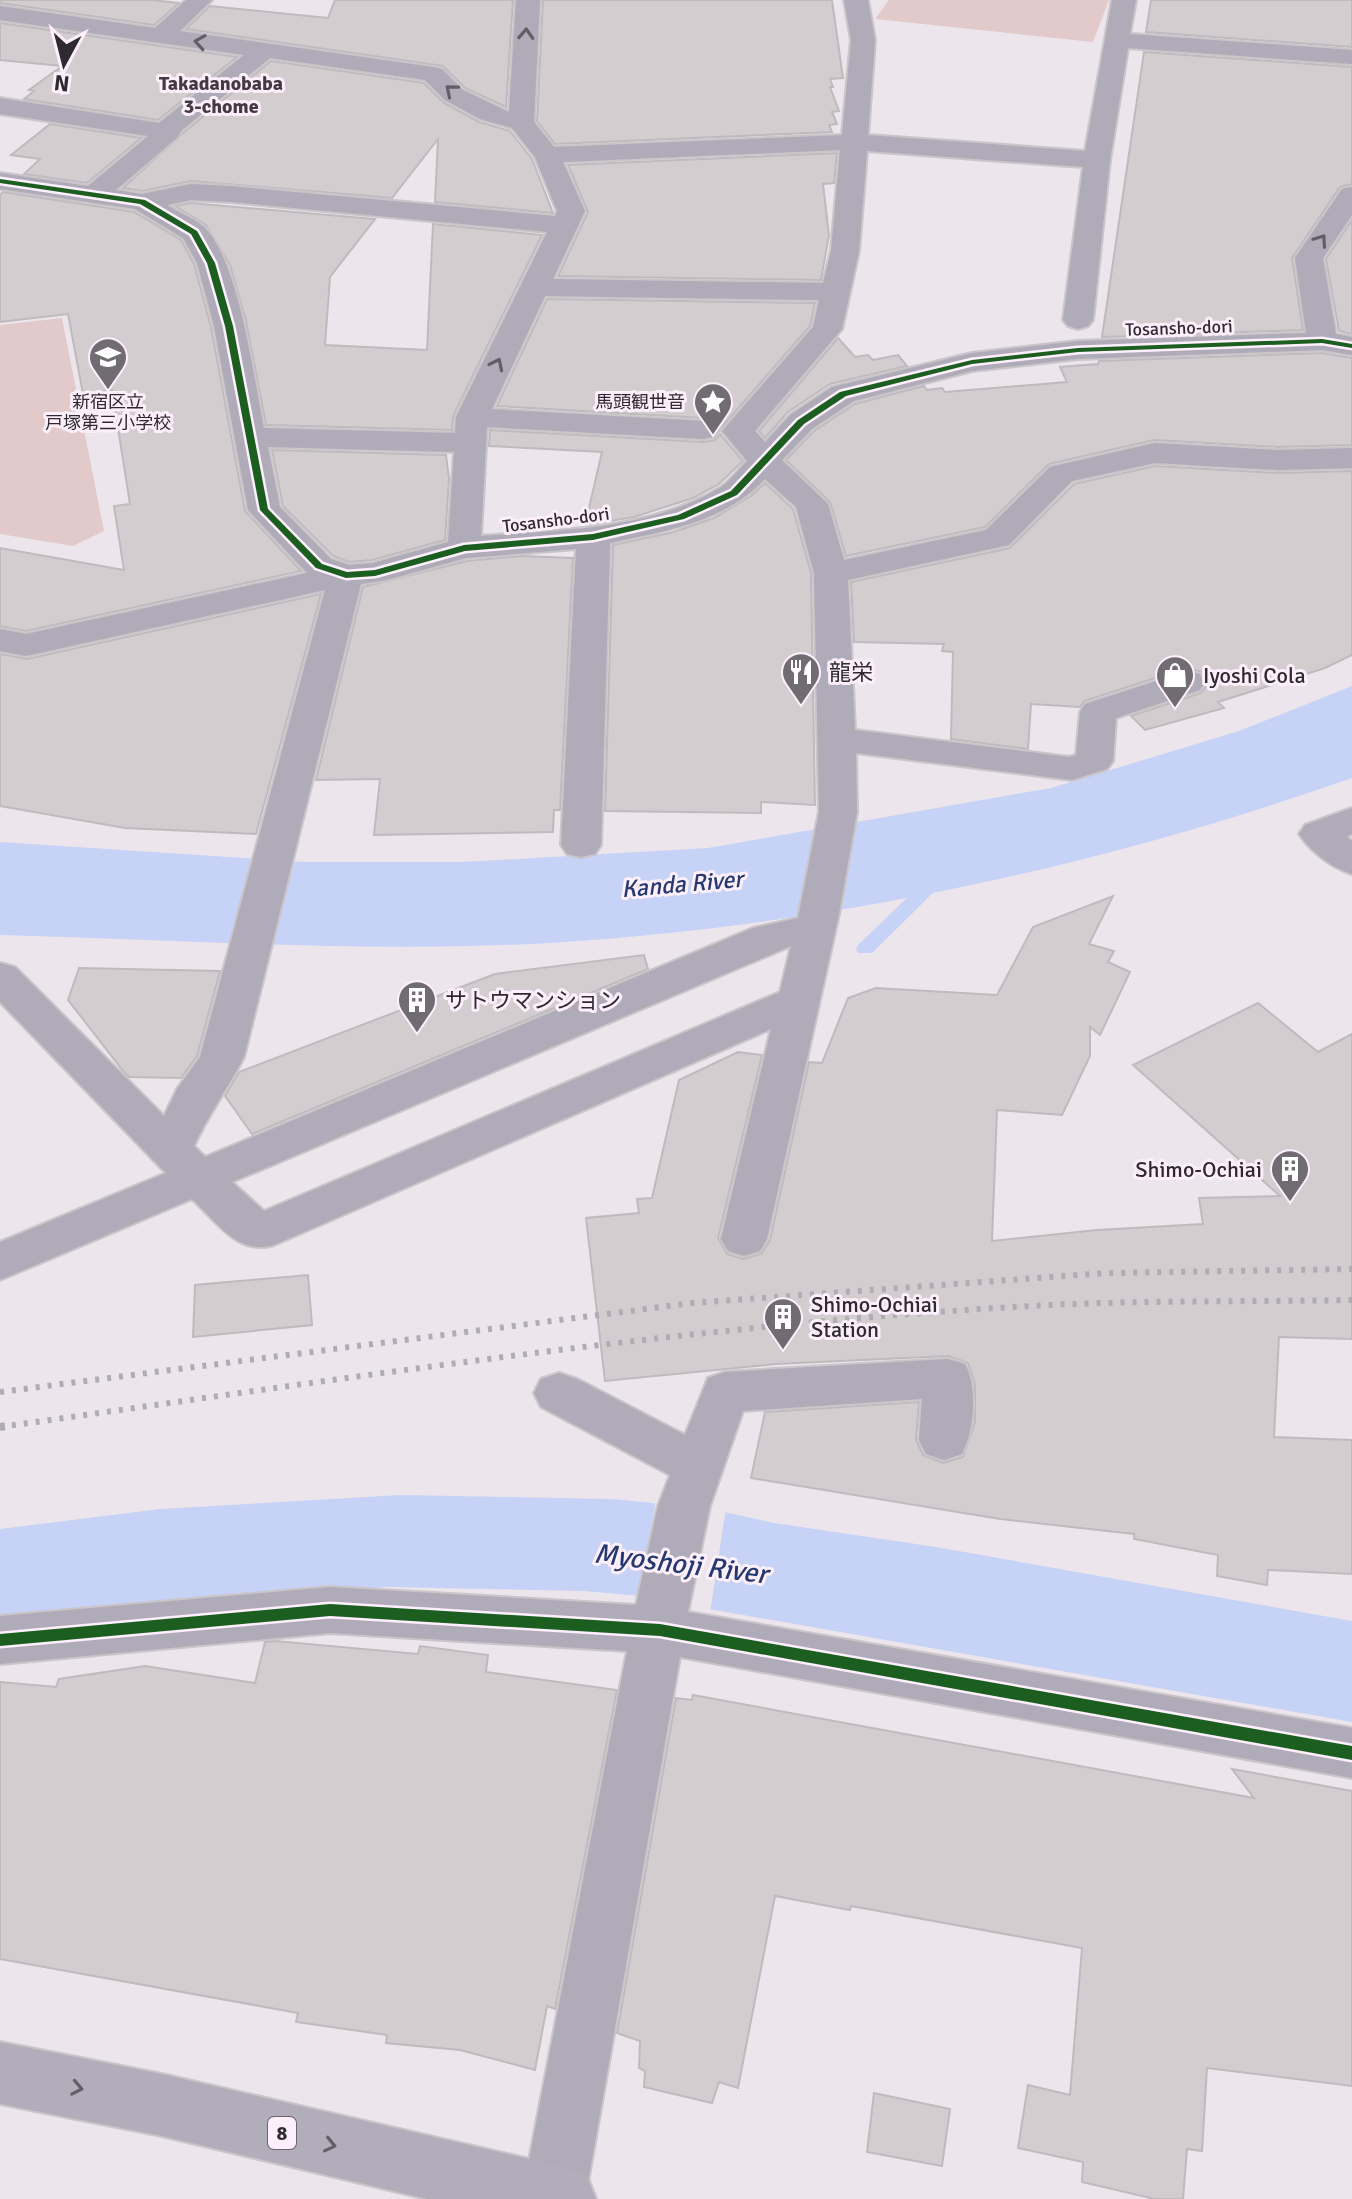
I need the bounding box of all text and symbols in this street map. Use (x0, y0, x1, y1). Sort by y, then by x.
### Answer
north arrow (24, 24, 104, 104)
one-way arrow (517, 27, 534, 40)
one-way arrow (193, 34, 207, 51)
text: N (52, 69, 71, 98)
district label: Takadanobaba 3-chome (159, 71, 283, 119)
one-way arrow (446, 85, 461, 100)
one-way arrow (1311, 235, 1326, 249)
street label: Tosansho-dori (1125, 315, 1233, 341)
school or university icon: 新宿区立 戸塚第三小学校 (87, 336, 129, 391)
one-way arrow (487, 358, 503, 372)
place icon: 馬頭観世音 (692, 381, 734, 436)
place label: 新宿区立 戸塚第三小学校 (45, 391, 171, 434)
place label: 馬頭観世音 (595, 391, 685, 413)
street label: Tosansho-dori (501, 503, 611, 537)
restaurant icon: 龍栄 (780, 651, 822, 706)
shop icon: Iyoshi Cola (1154, 654, 1196, 709)
place label: 龍栄 (829, 659, 873, 686)
place label: Iyoshi Cola (1203, 662, 1306, 689)
water label: Kanda River (620, 863, 747, 904)
building icon: サトウマンション (396, 979, 438, 1034)
place label: サトウマンション (445, 987, 621, 1014)
building icon: Shimo-Ochiai (1269, 1148, 1311, 1203)
place label: Shimo-Ochiai (1135, 1156, 1262, 1183)
place label: Shimo-Ochiai Station (811, 1291, 938, 1343)
building icon: Shimo-Ochiai Station (762, 1296, 804, 1351)
water label: Myoshoji River (592, 1536, 773, 1592)
one-way arrow (70, 2079, 83, 2096)
road number: 8 (268, 2117, 296, 2149)
one-way arrow (323, 2135, 337, 2152)

